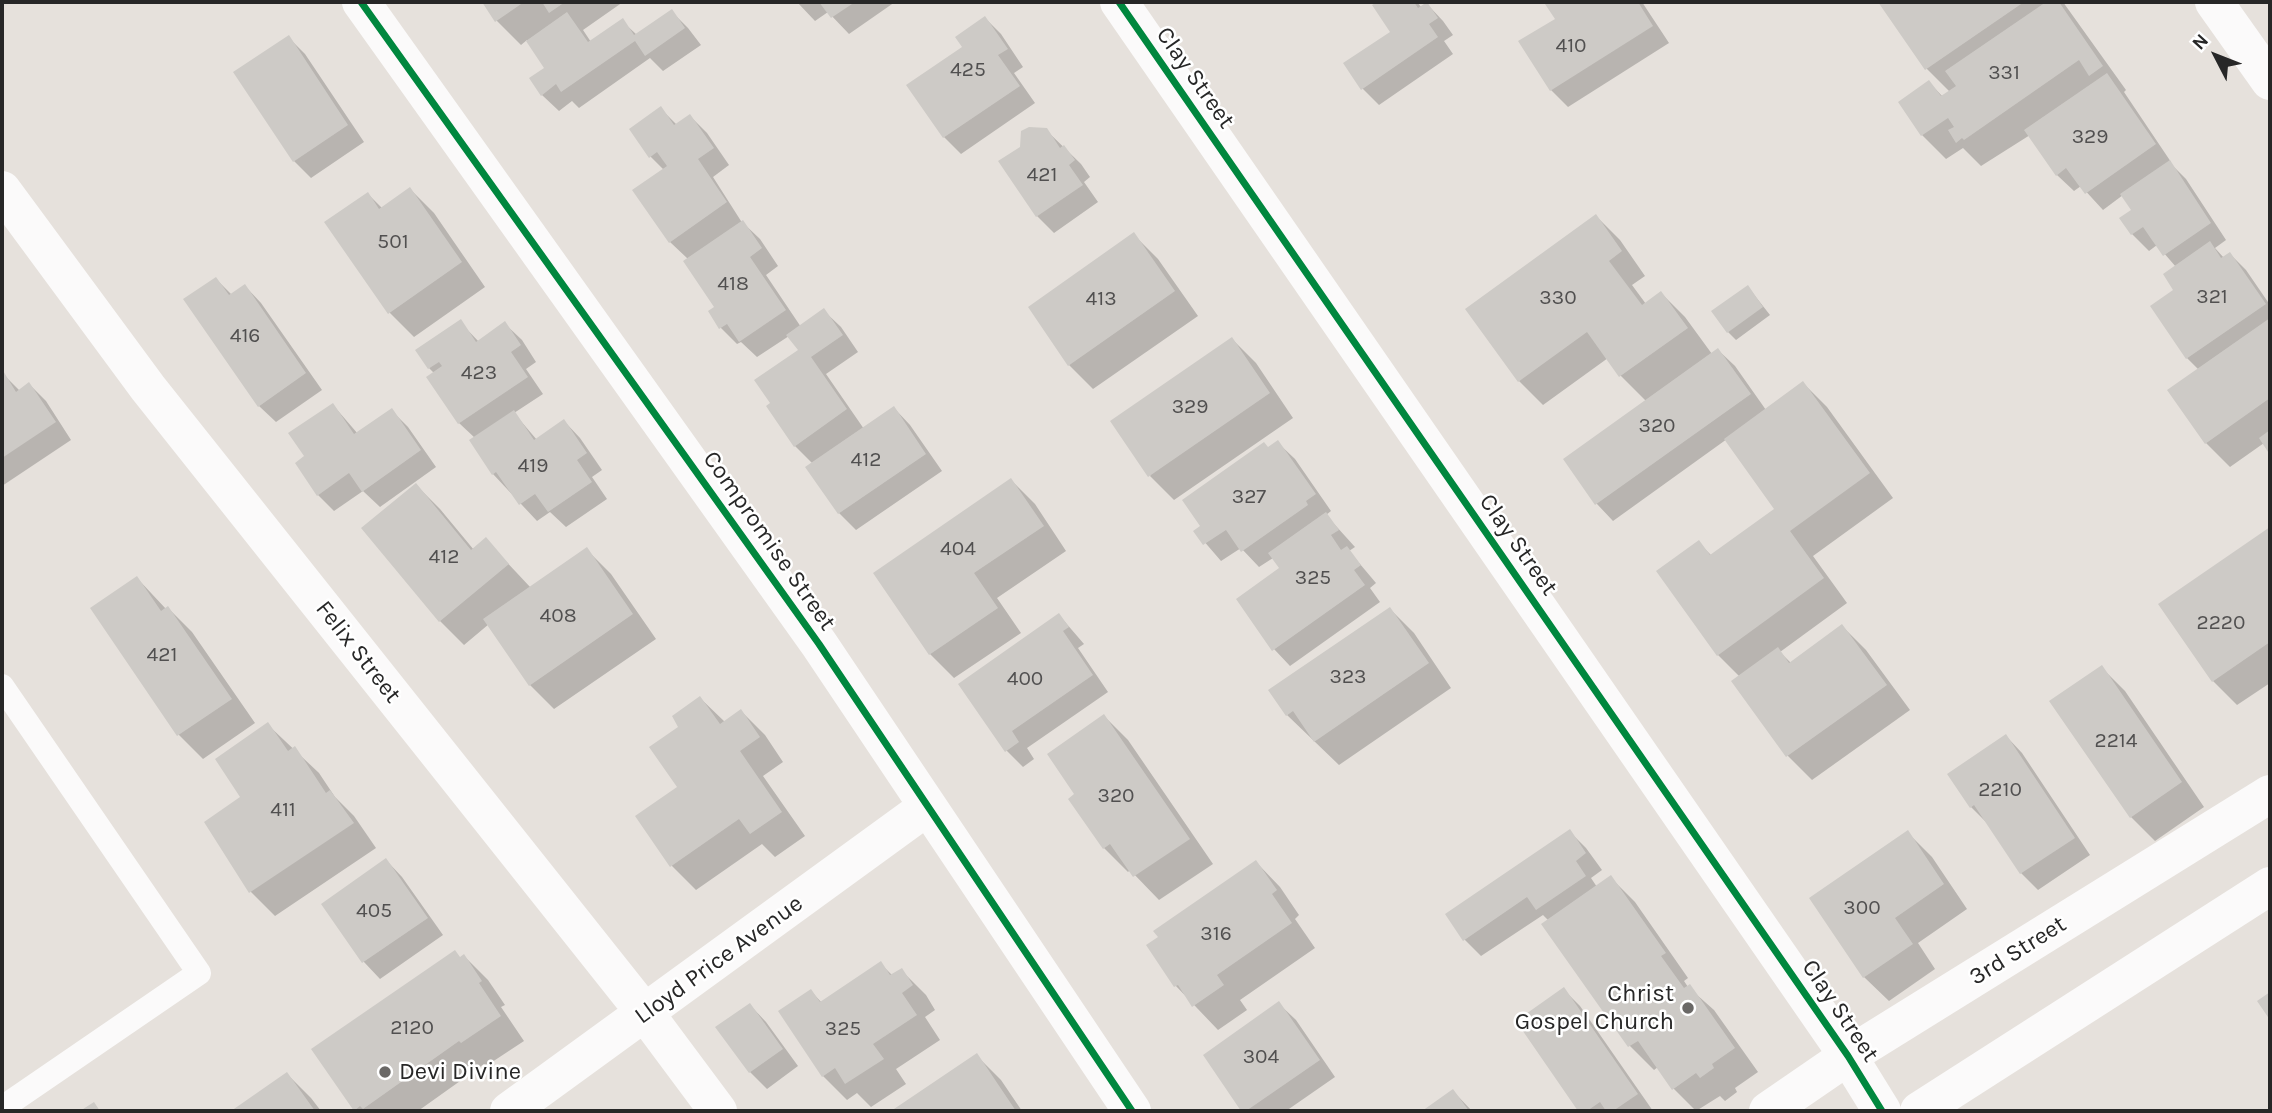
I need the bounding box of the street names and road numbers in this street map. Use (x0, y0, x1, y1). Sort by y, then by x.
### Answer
street label: Clay Street (1150, 22, 1240, 134)
street label: Compromise Street (696, 446, 842, 636)
street label: Clay Street (1473, 489, 1563, 601)
street label: Felix Street (309, 595, 407, 709)
street label: Lloyd Price Avenue (629, 889, 809, 1031)
street label: 3rd Street (1964, 910, 2072, 992)
street label: Clay Street (1795, 954, 1885, 1068)

